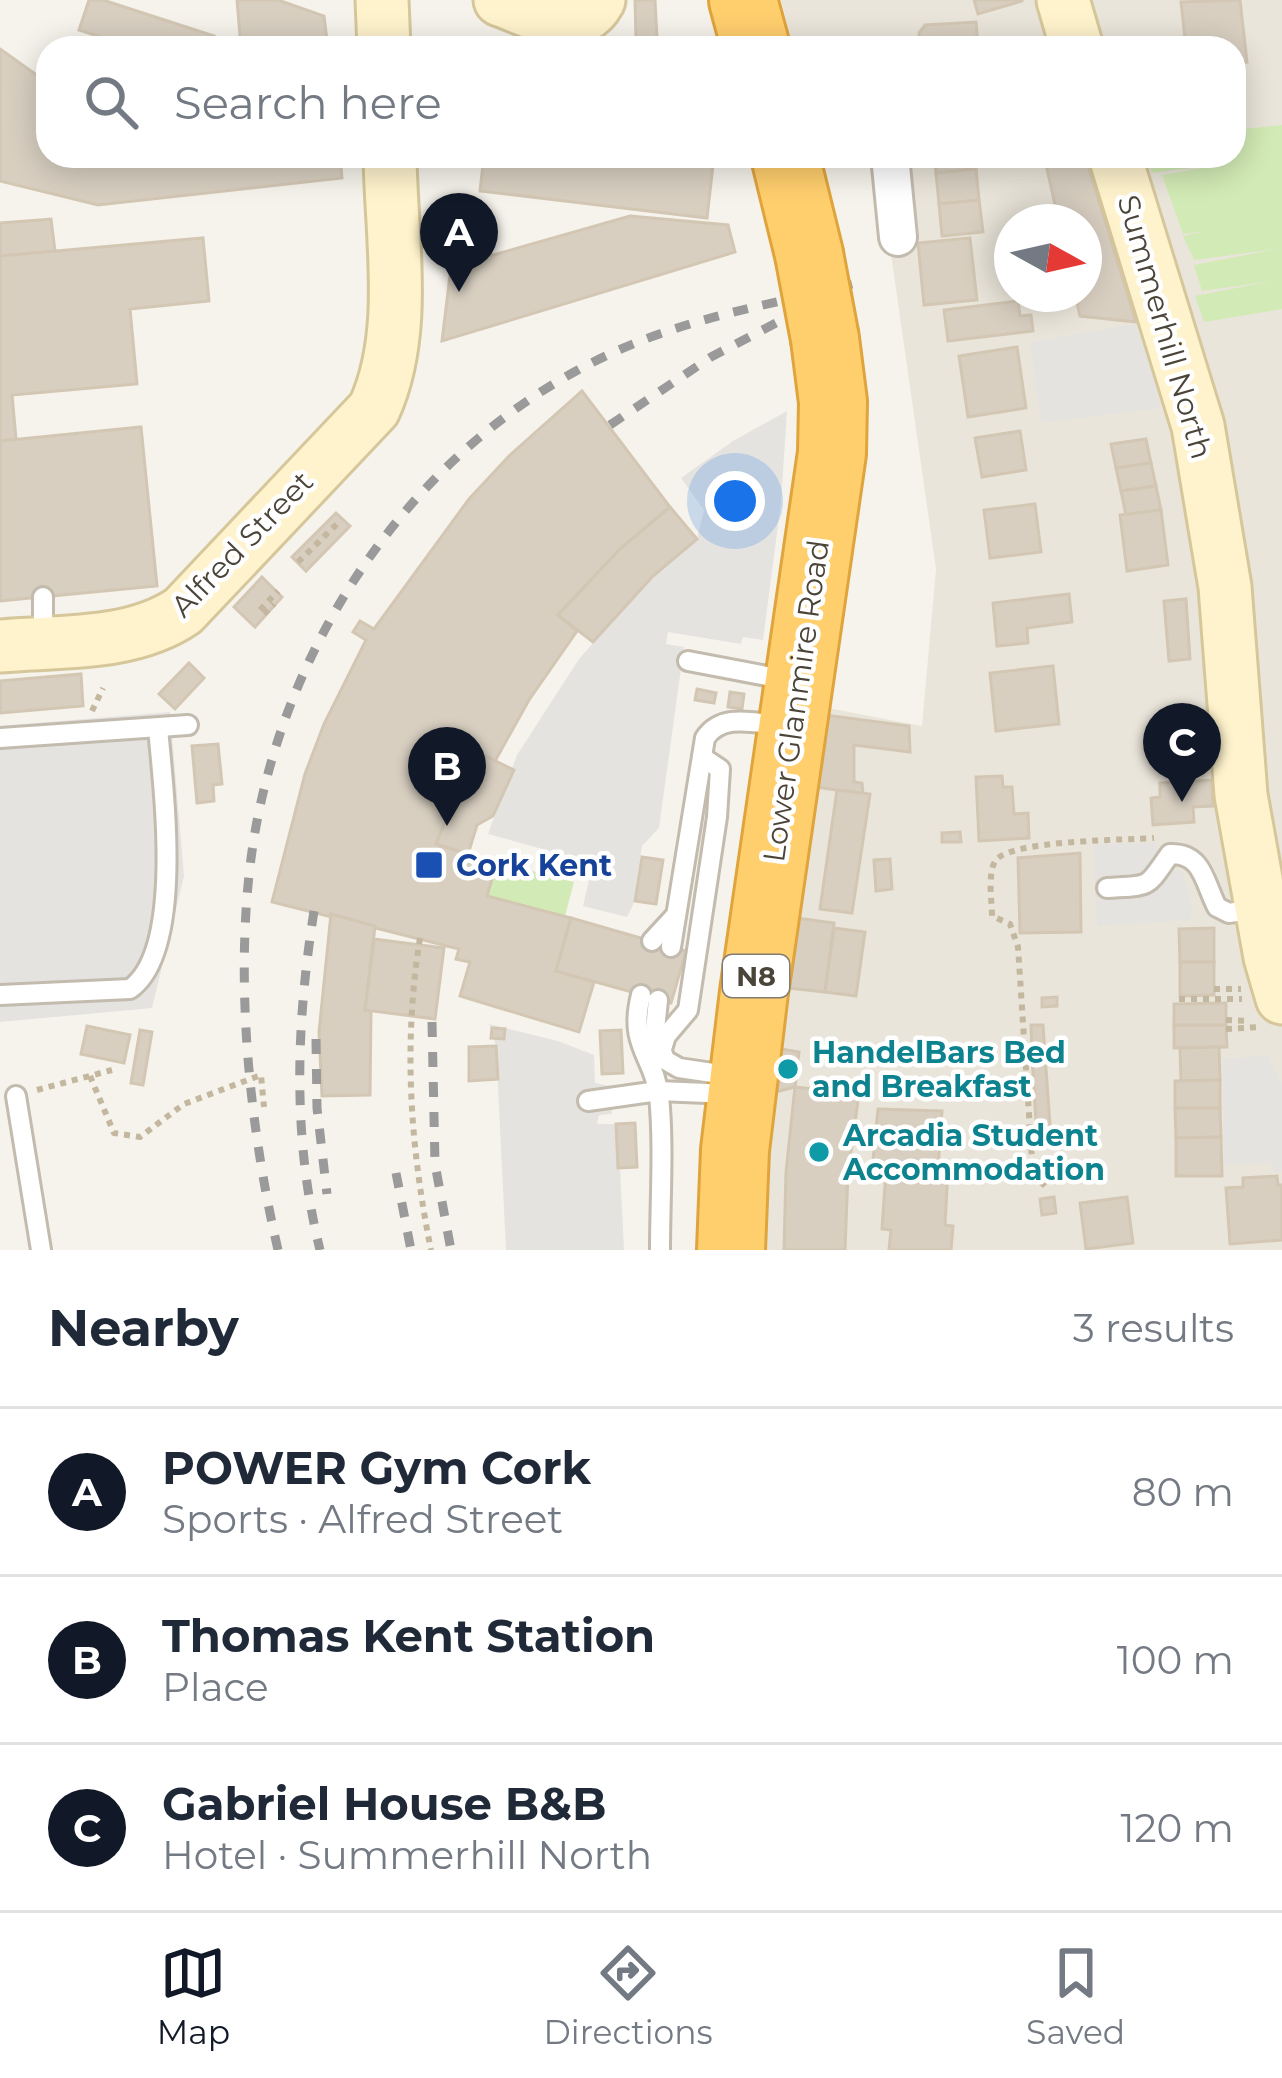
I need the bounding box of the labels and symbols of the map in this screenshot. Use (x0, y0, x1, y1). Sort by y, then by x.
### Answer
street label: Summerhill North (1110, 191, 1220, 463)
pin: A (420, 193, 498, 292)
north arrow (994, 204, 1102, 312)
street label: Alfred Street (163, 463, 321, 625)
your location (705, 471, 765, 531)
street label: Lower Glanmire Road (755, 538, 837, 864)
pin: C (1143, 703, 1221, 802)
pin: B (408, 727, 486, 826)
place label: Cork Kent (456, 847, 612, 884)
marker: Cork Kent (413, 849, 445, 881)
road number: N8 (723, 955, 789, 997)
place label: HandelBars Bed and Breakfast (812, 1034, 1066, 1105)
marker: HandelBars Bed and Breakfast (775, 1056, 801, 1082)
place label: Arcadia Student Accommodation (842, 1117, 1105, 1188)
marker: Arcadia Student Accommodation (806, 1139, 832, 1165)

